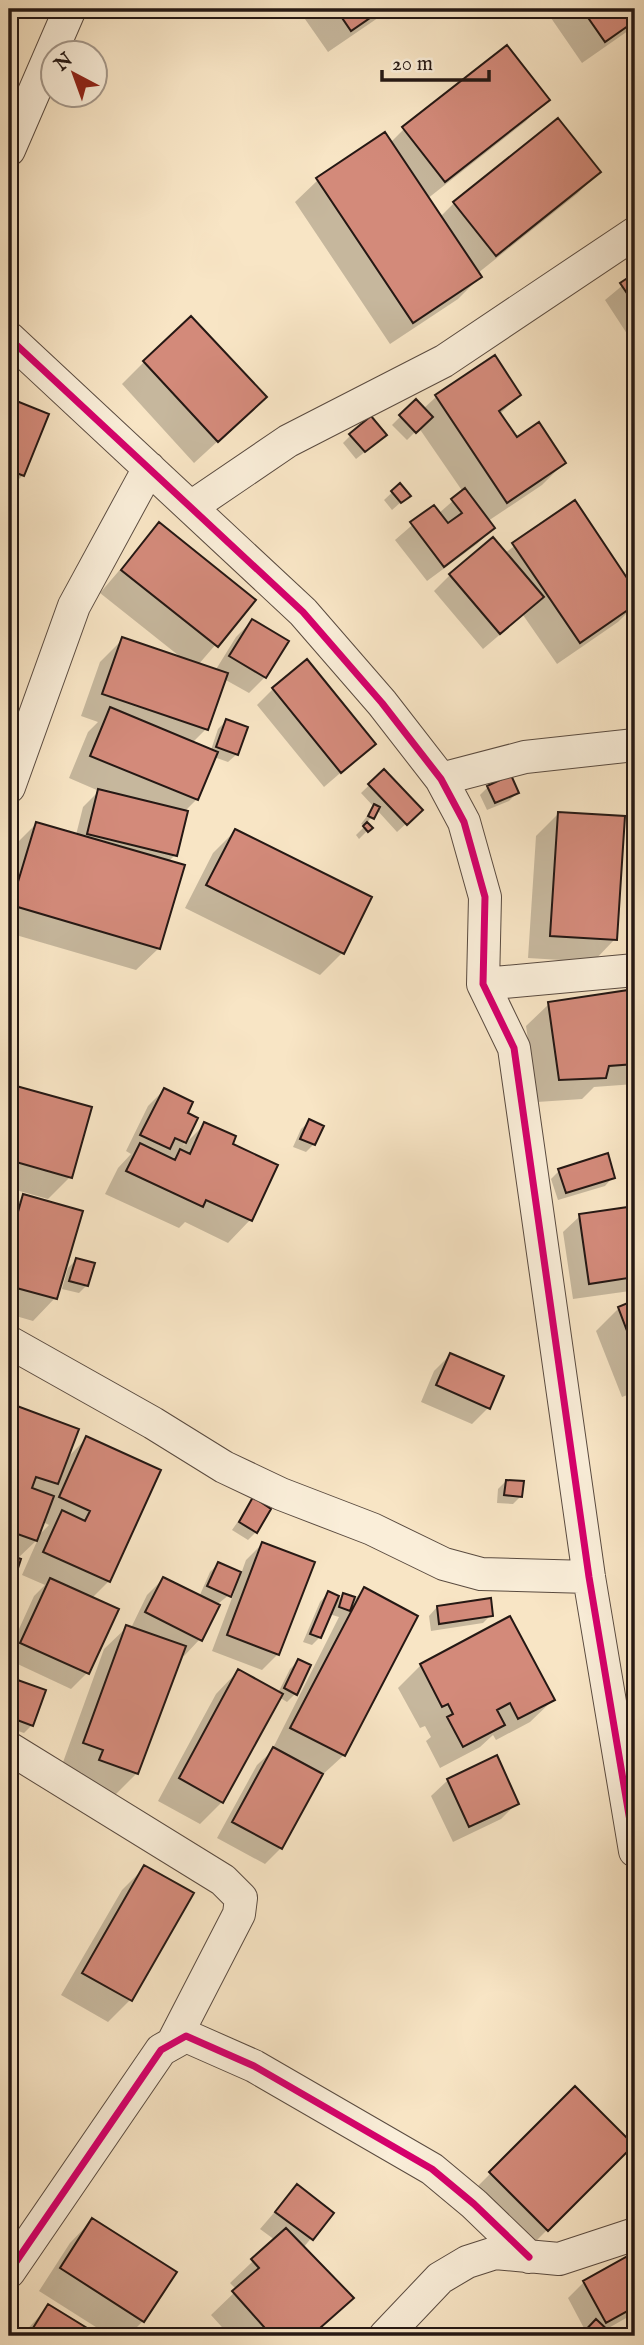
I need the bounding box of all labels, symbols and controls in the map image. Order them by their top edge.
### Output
north arrow [38,38,108,108]
scale bar [382,38,488,82]
text: N [49,48,79,78]
text: 20 m [392,51,433,78]

